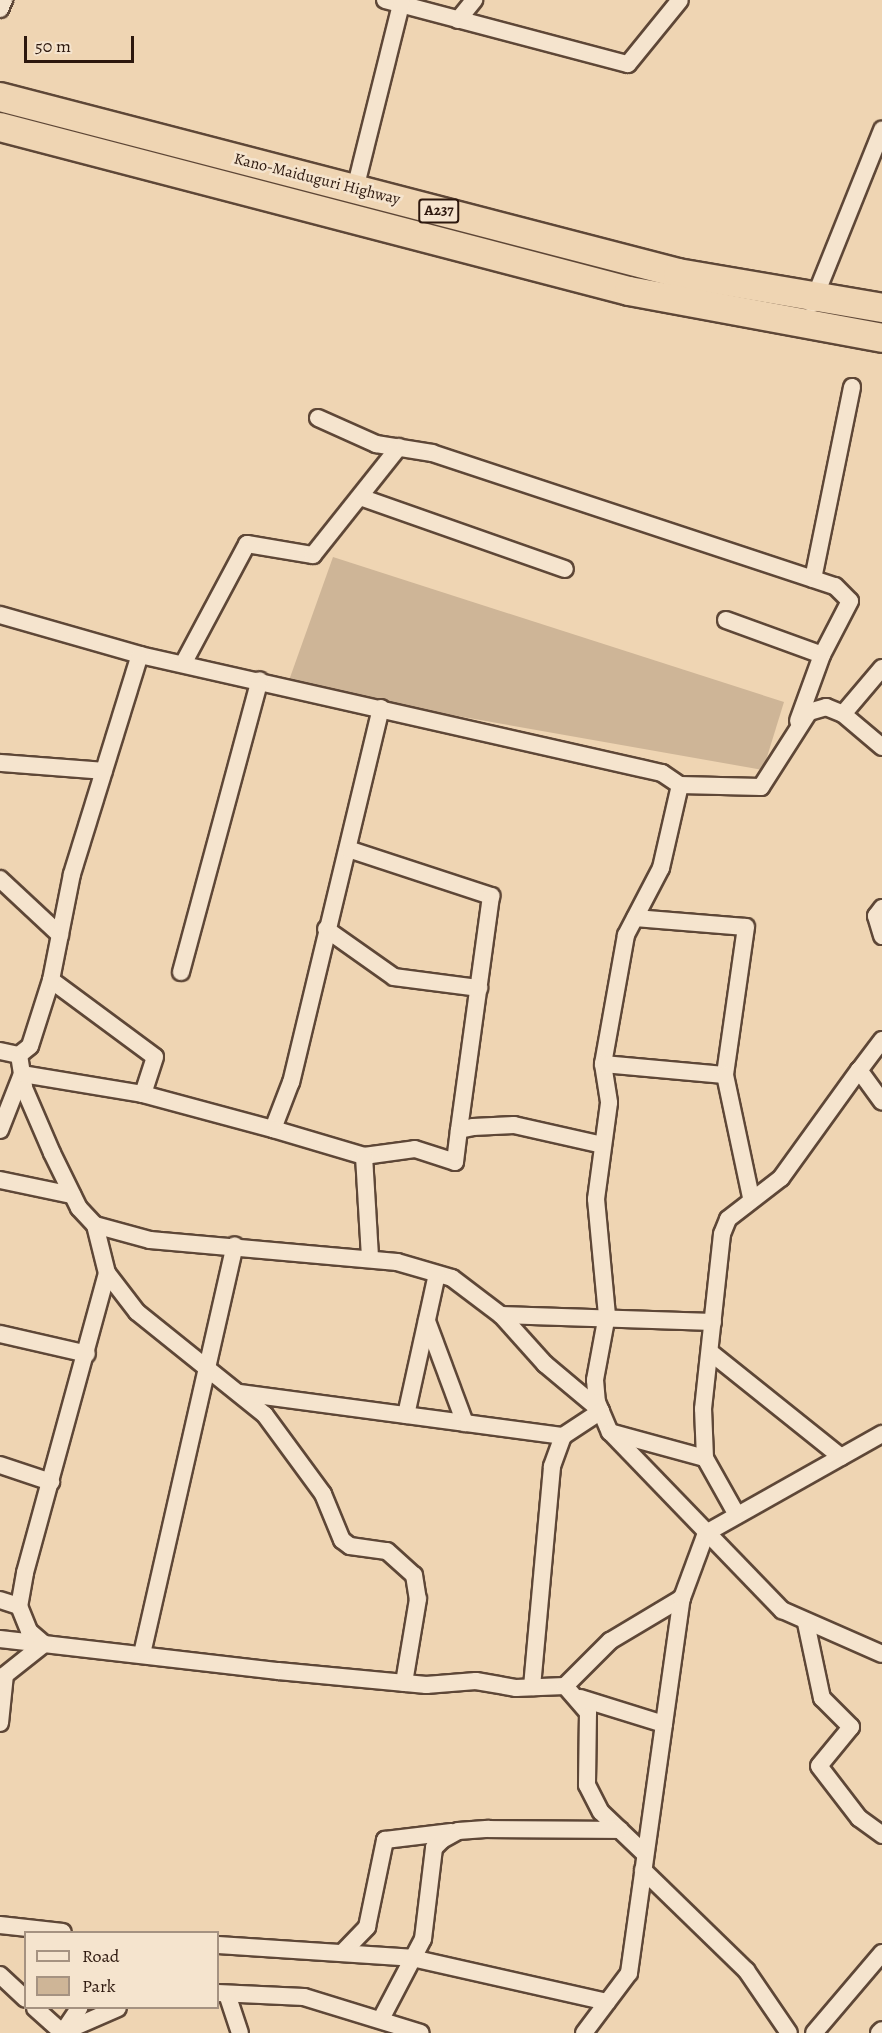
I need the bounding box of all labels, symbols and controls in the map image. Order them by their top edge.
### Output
scale bar [27,24,136,62]
text: 50 m [35,34,71,58]
street label: Kano-Maiduguri Highway [232,149,402,209]
road number: A237 [418,199,460,223]
legend [24,1931,219,2009]
text: Road [82,1944,119,1968]
text: Park [82,1974,116,1998]

